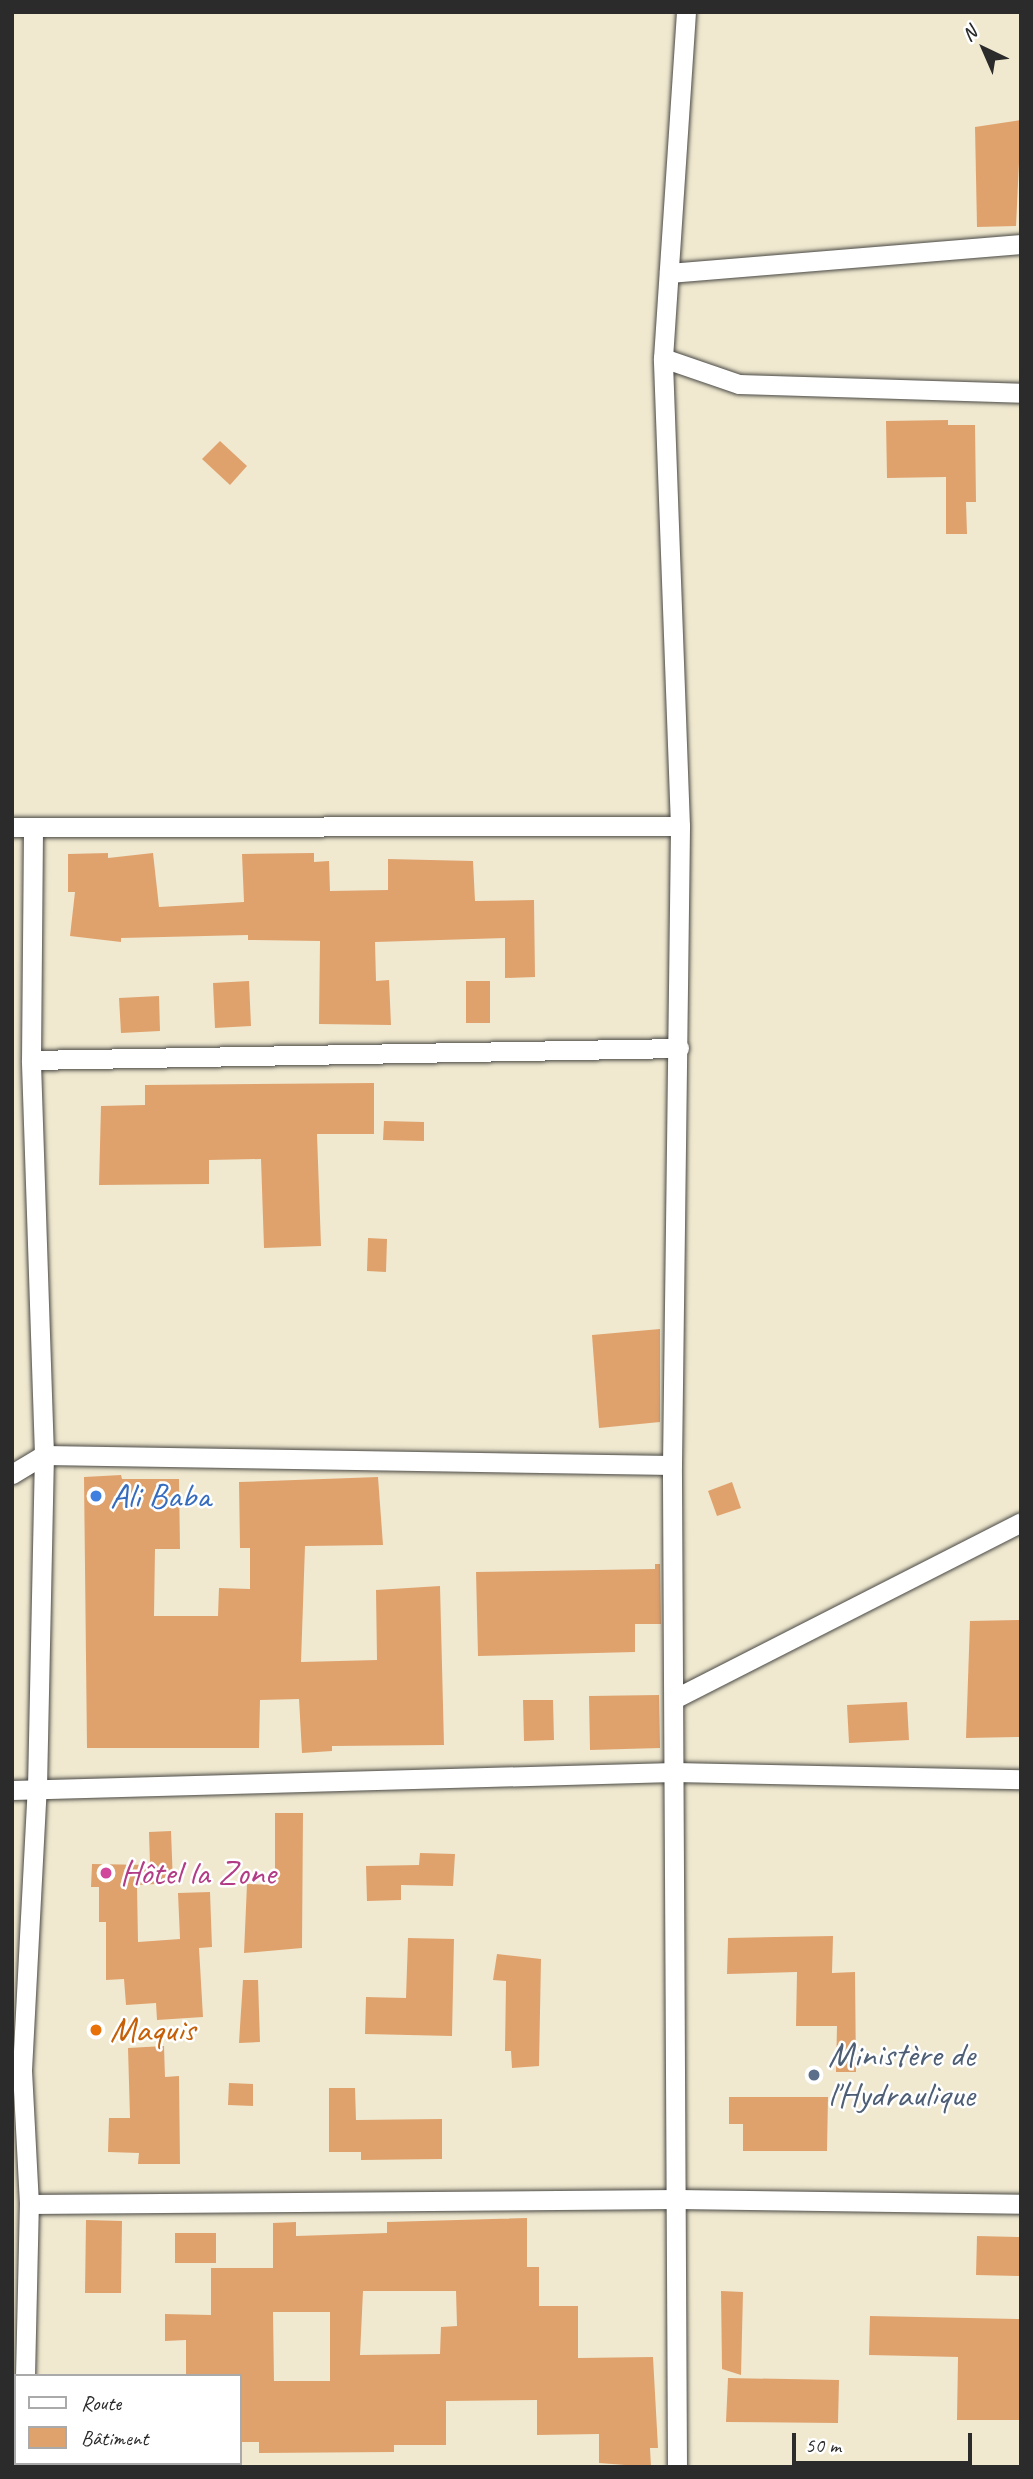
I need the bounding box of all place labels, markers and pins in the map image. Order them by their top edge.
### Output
place label: Ali Baba [110,1475,211,1517]
marker: Ali Baba [88,1488,104,1504]
place label: Hôtel la Zone [120,1852,276,1894]
marker: Hôtel la Zone [98,1865,114,1881]
place label: Maquis [110,2009,195,2051]
marker: Maquis [88,2022,104,2038]
place label: Ministère de l'Hydraulique [828,2034,975,2116]
marker: Ministère de l'Hydraulique [806,2067,822,2083]

